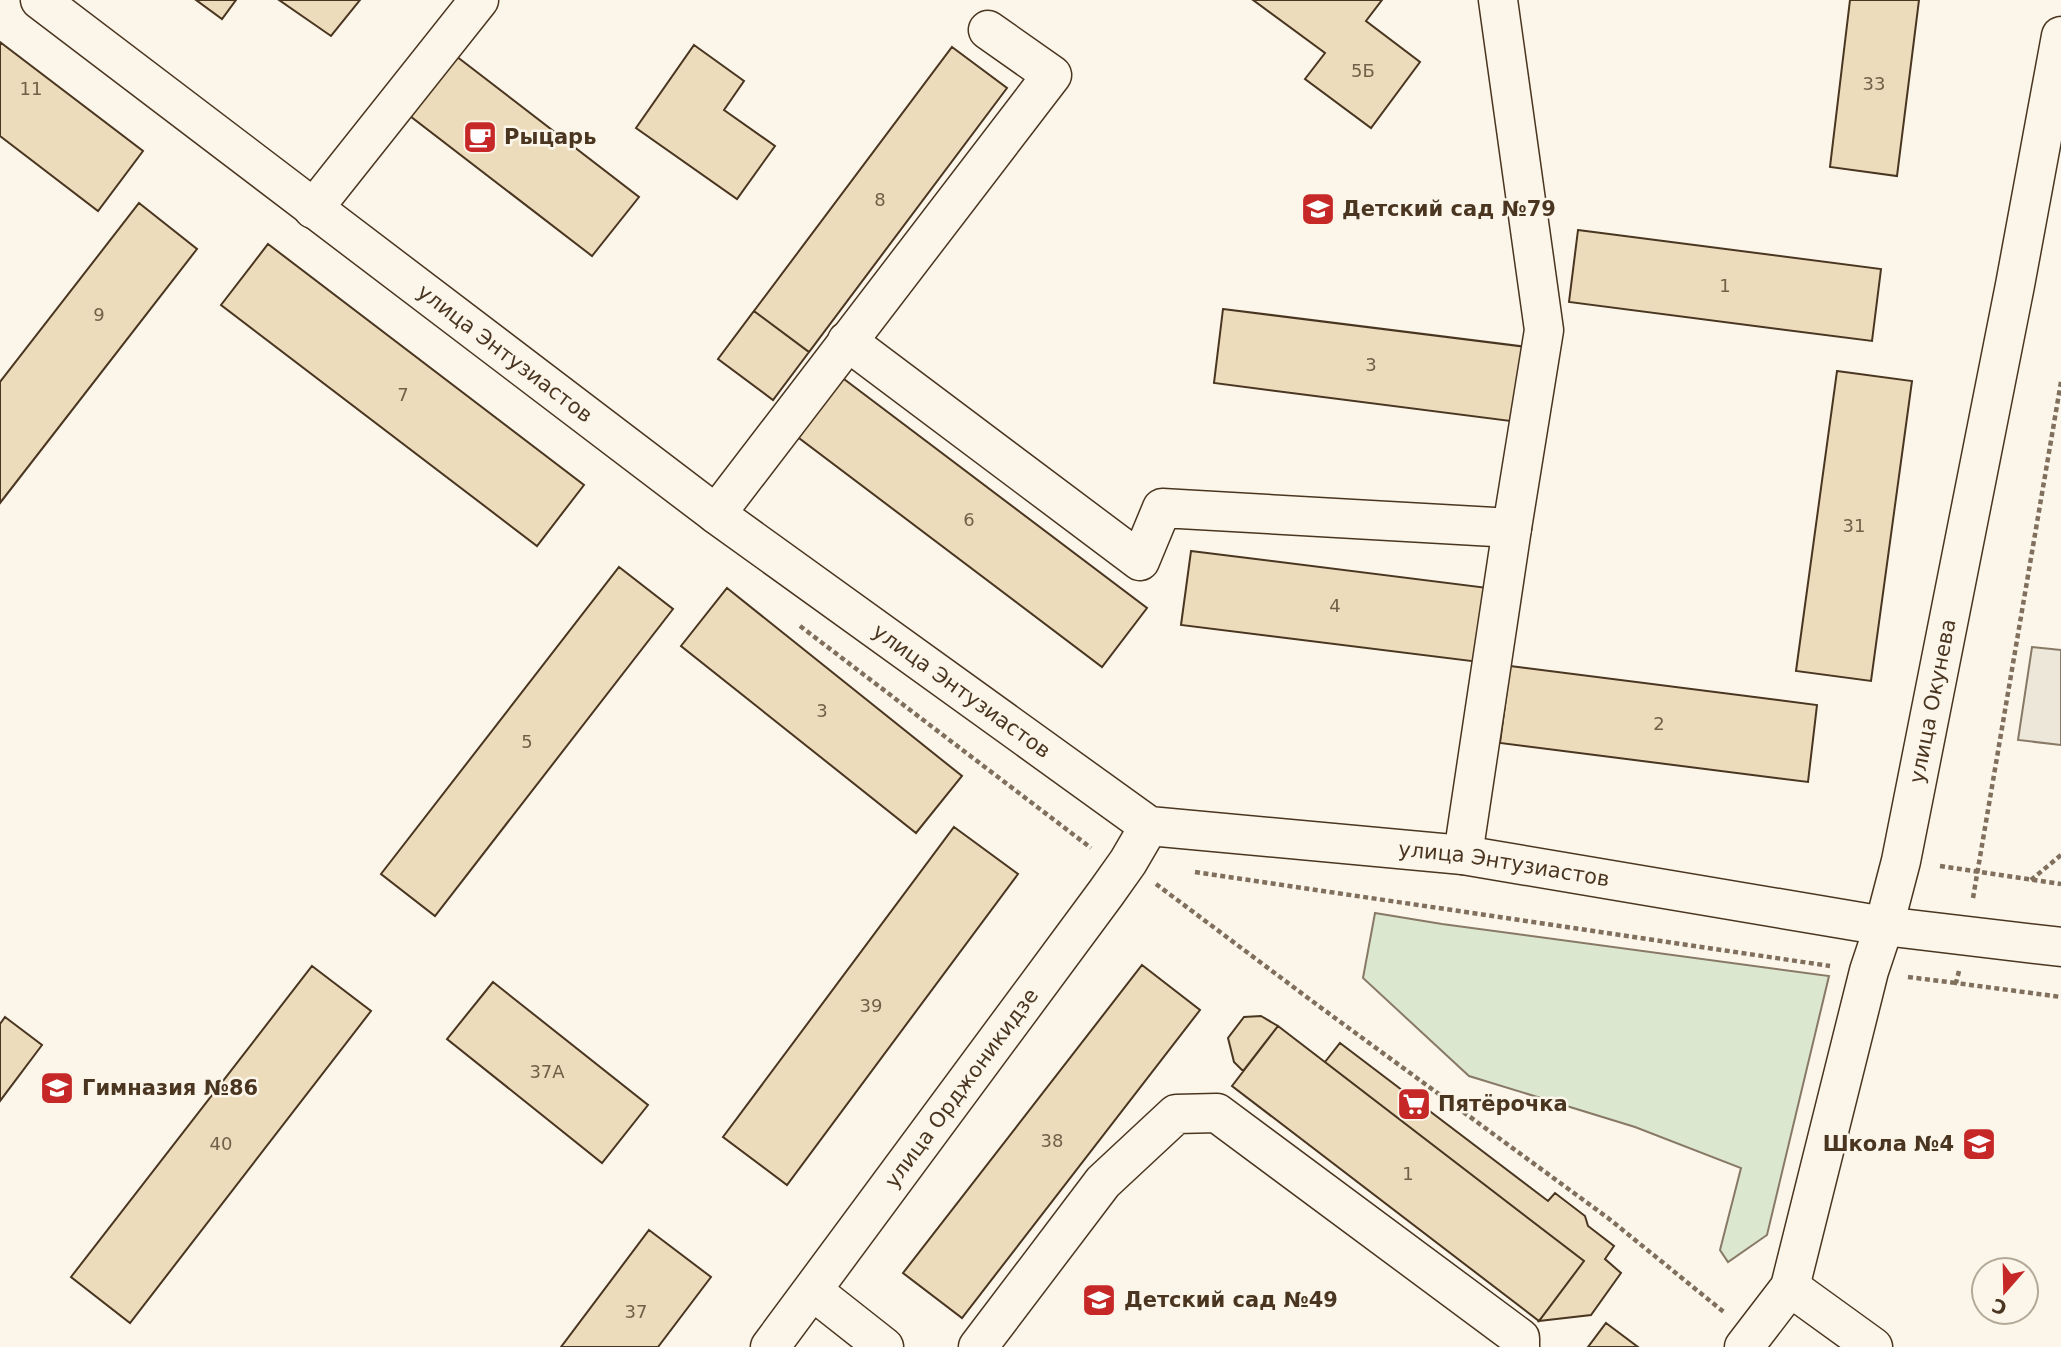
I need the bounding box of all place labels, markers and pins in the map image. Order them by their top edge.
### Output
cafe icon: Рыцарь [461,118,499,156]
place label: Рыцарь [504,125,596,149]
school or university icon: Детский сад №79 [1299,190,1337,228]
place label: Детский сад №79 [1342,197,1556,221]
school or university icon: Гимназия №86 [38,1069,76,1107]
place label: Гимназия №86 [82,1076,258,1100]
supermarket icon: Пятёрочка [1395,1085,1433,1123]
place label: Пятёрочка [1438,1092,1568,1116]
school or university icon: Школа №4 [1960,1125,1998,1163]
place label: Школа №4 [1823,1132,1954,1156]
school or university icon: Детский сад №49 [1080,1281,1118,1319]
place label: Детский сад №49 [1124,1288,1338,1312]

